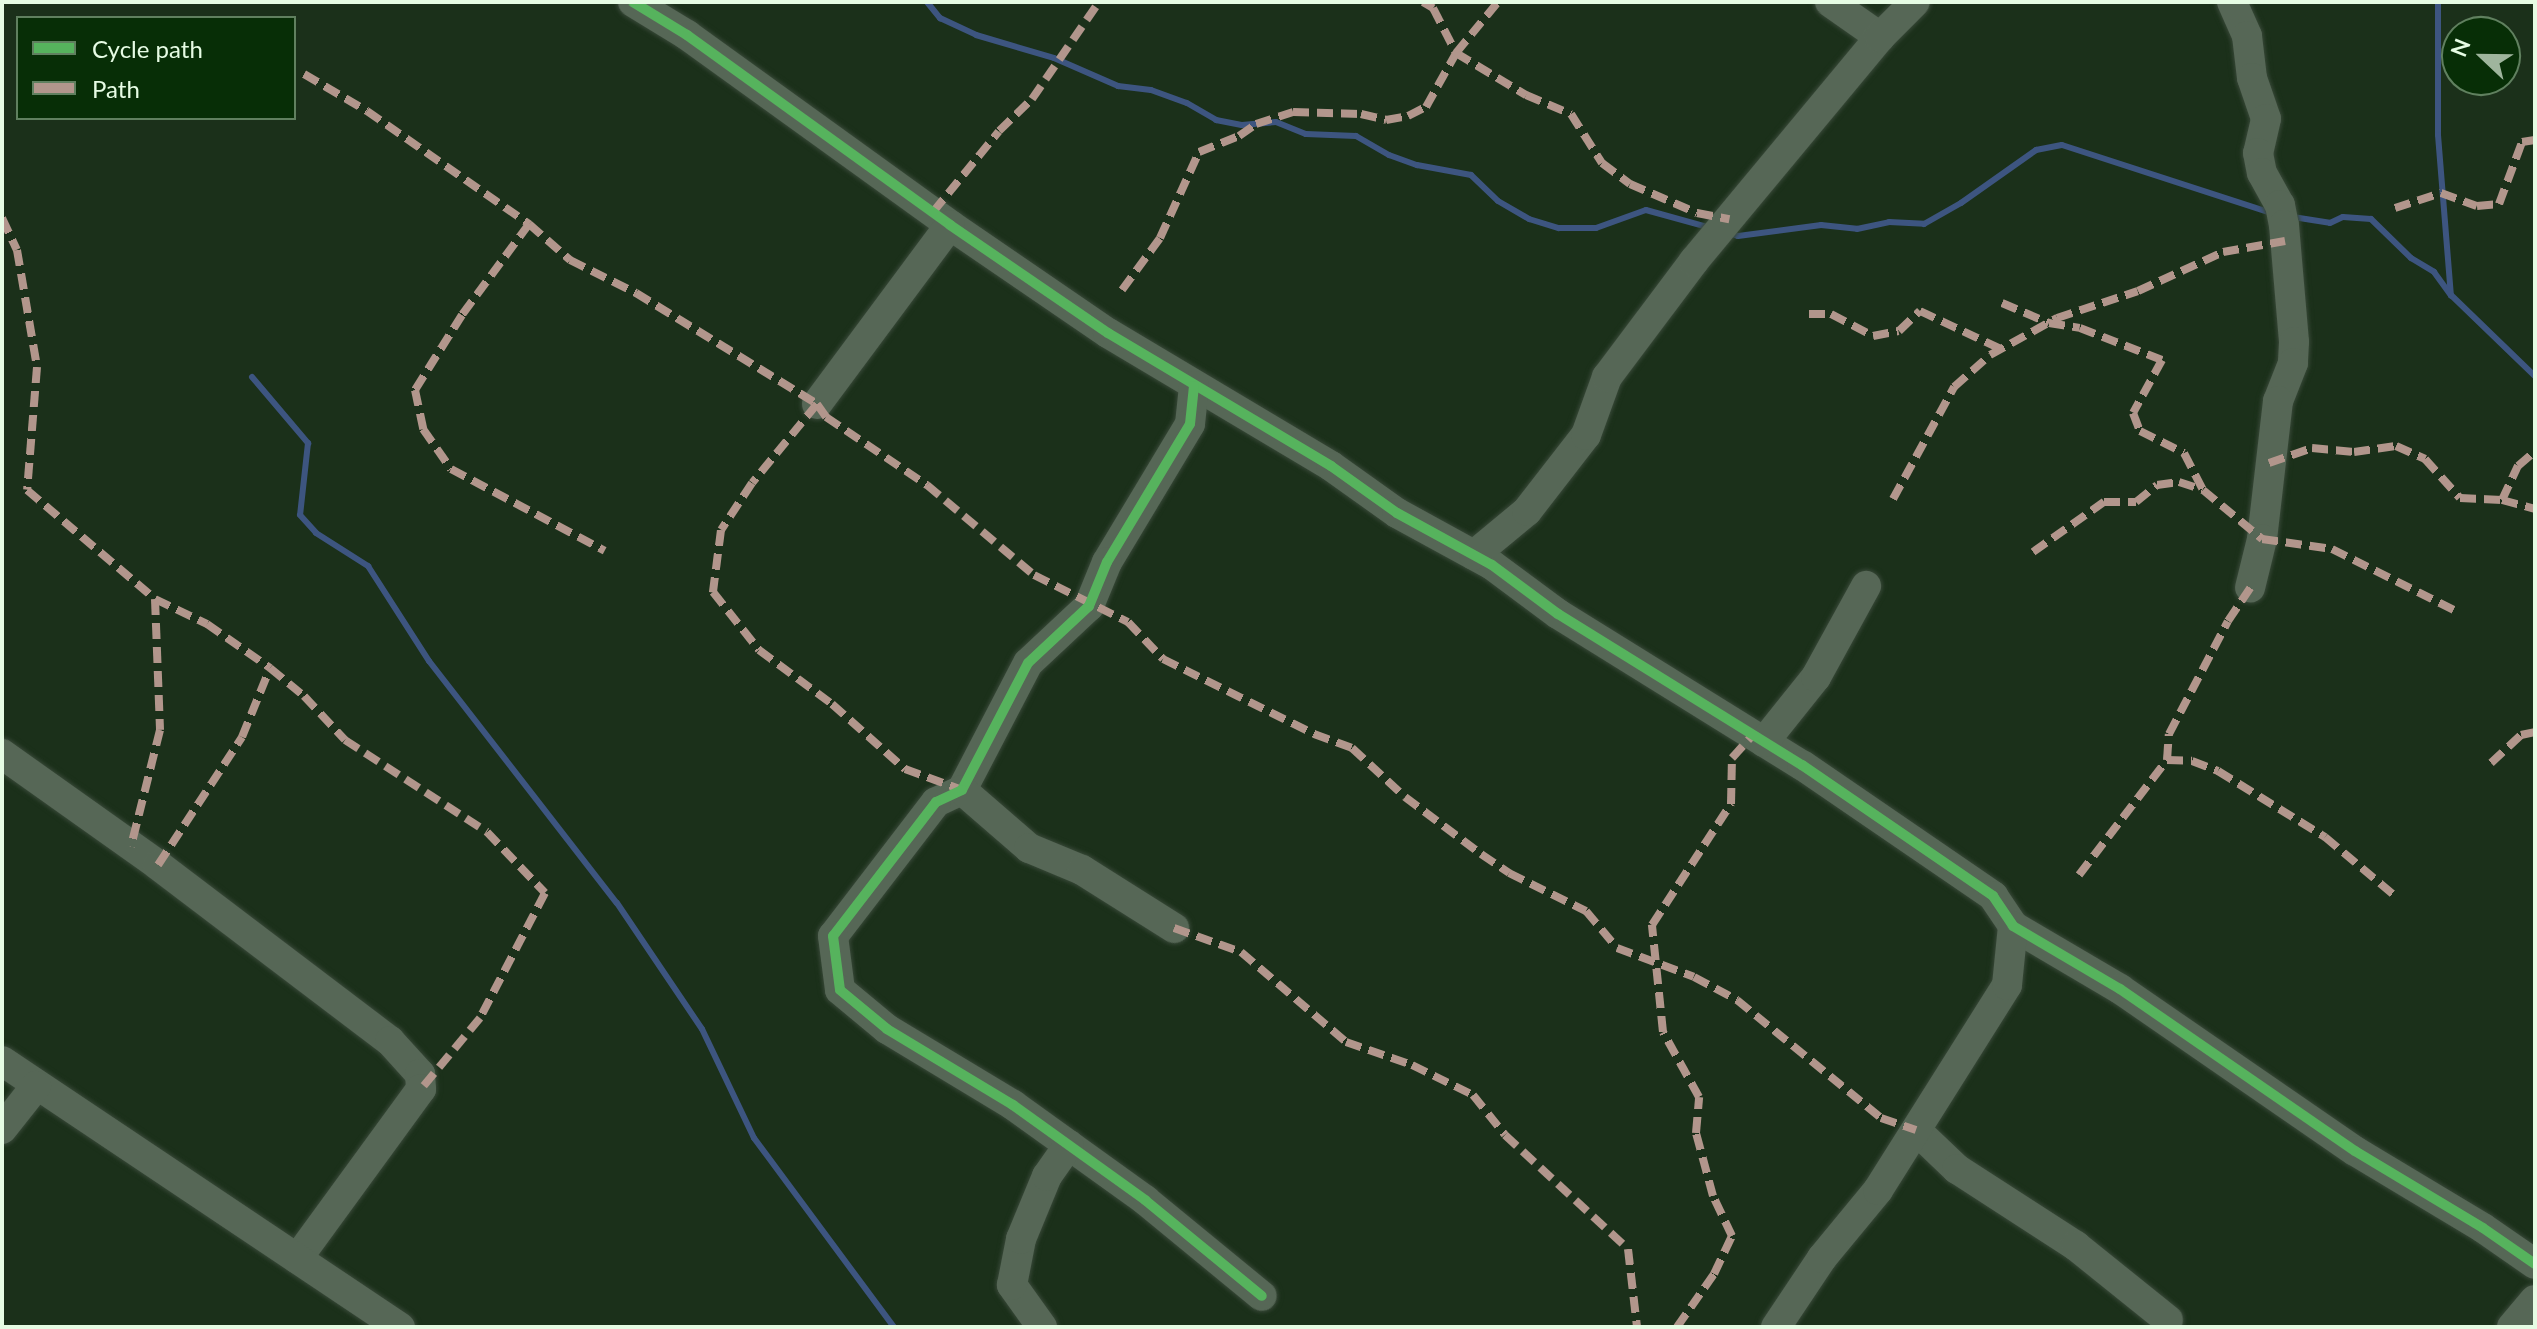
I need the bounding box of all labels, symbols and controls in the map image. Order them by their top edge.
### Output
legend [16,16,296,120]
north arrow [2441,16,2521,96]
text: Cycle path [92,34,203,63]
text: N [2444,35,2476,60]
text: Path [92,74,140,103]

